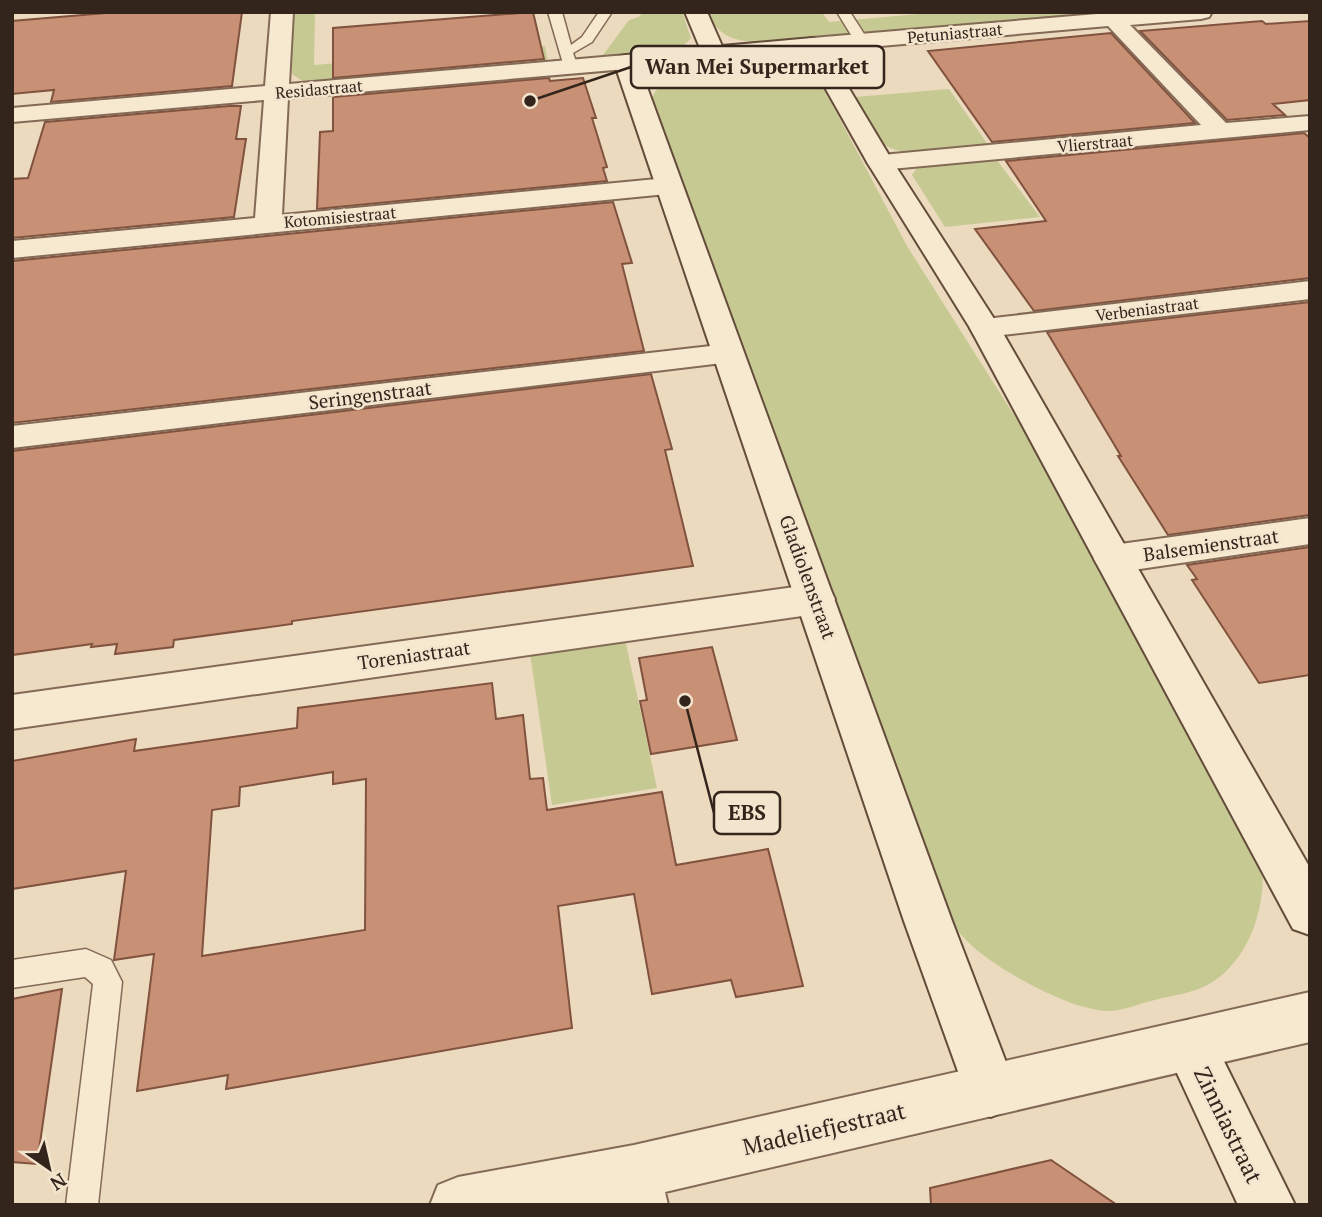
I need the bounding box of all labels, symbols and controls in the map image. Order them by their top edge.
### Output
street label: Petuniastraat [906,18,1004,48]
callout: Wan Mei Supermarket [631,46,884,88]
text: Wan Mei Supermarket [645,52,870,80]
street label: Residastraat [274,74,364,104]
street label: Vlierstraat [1056,129,1134,157]
street label: Kotomisiestraat [283,201,397,233]
street label: Verbeniastraat [1094,292,1200,326]
street label: Seringenstraat [307,375,433,414]
street label: Gladiolenstraat [774,511,843,642]
street label: Balsemienstraat [1142,523,1280,566]
street label: Toreniastraat [356,634,472,675]
callout: EBS [714,792,780,834]
text: EBS [728,798,766,826]
street label: Zinniastraat [1187,1061,1270,1189]
street label: Madeliefjestraat [739,1095,909,1162]
north arrow [14,1133,84,1203]
text: N [45,1168,72,1197]

